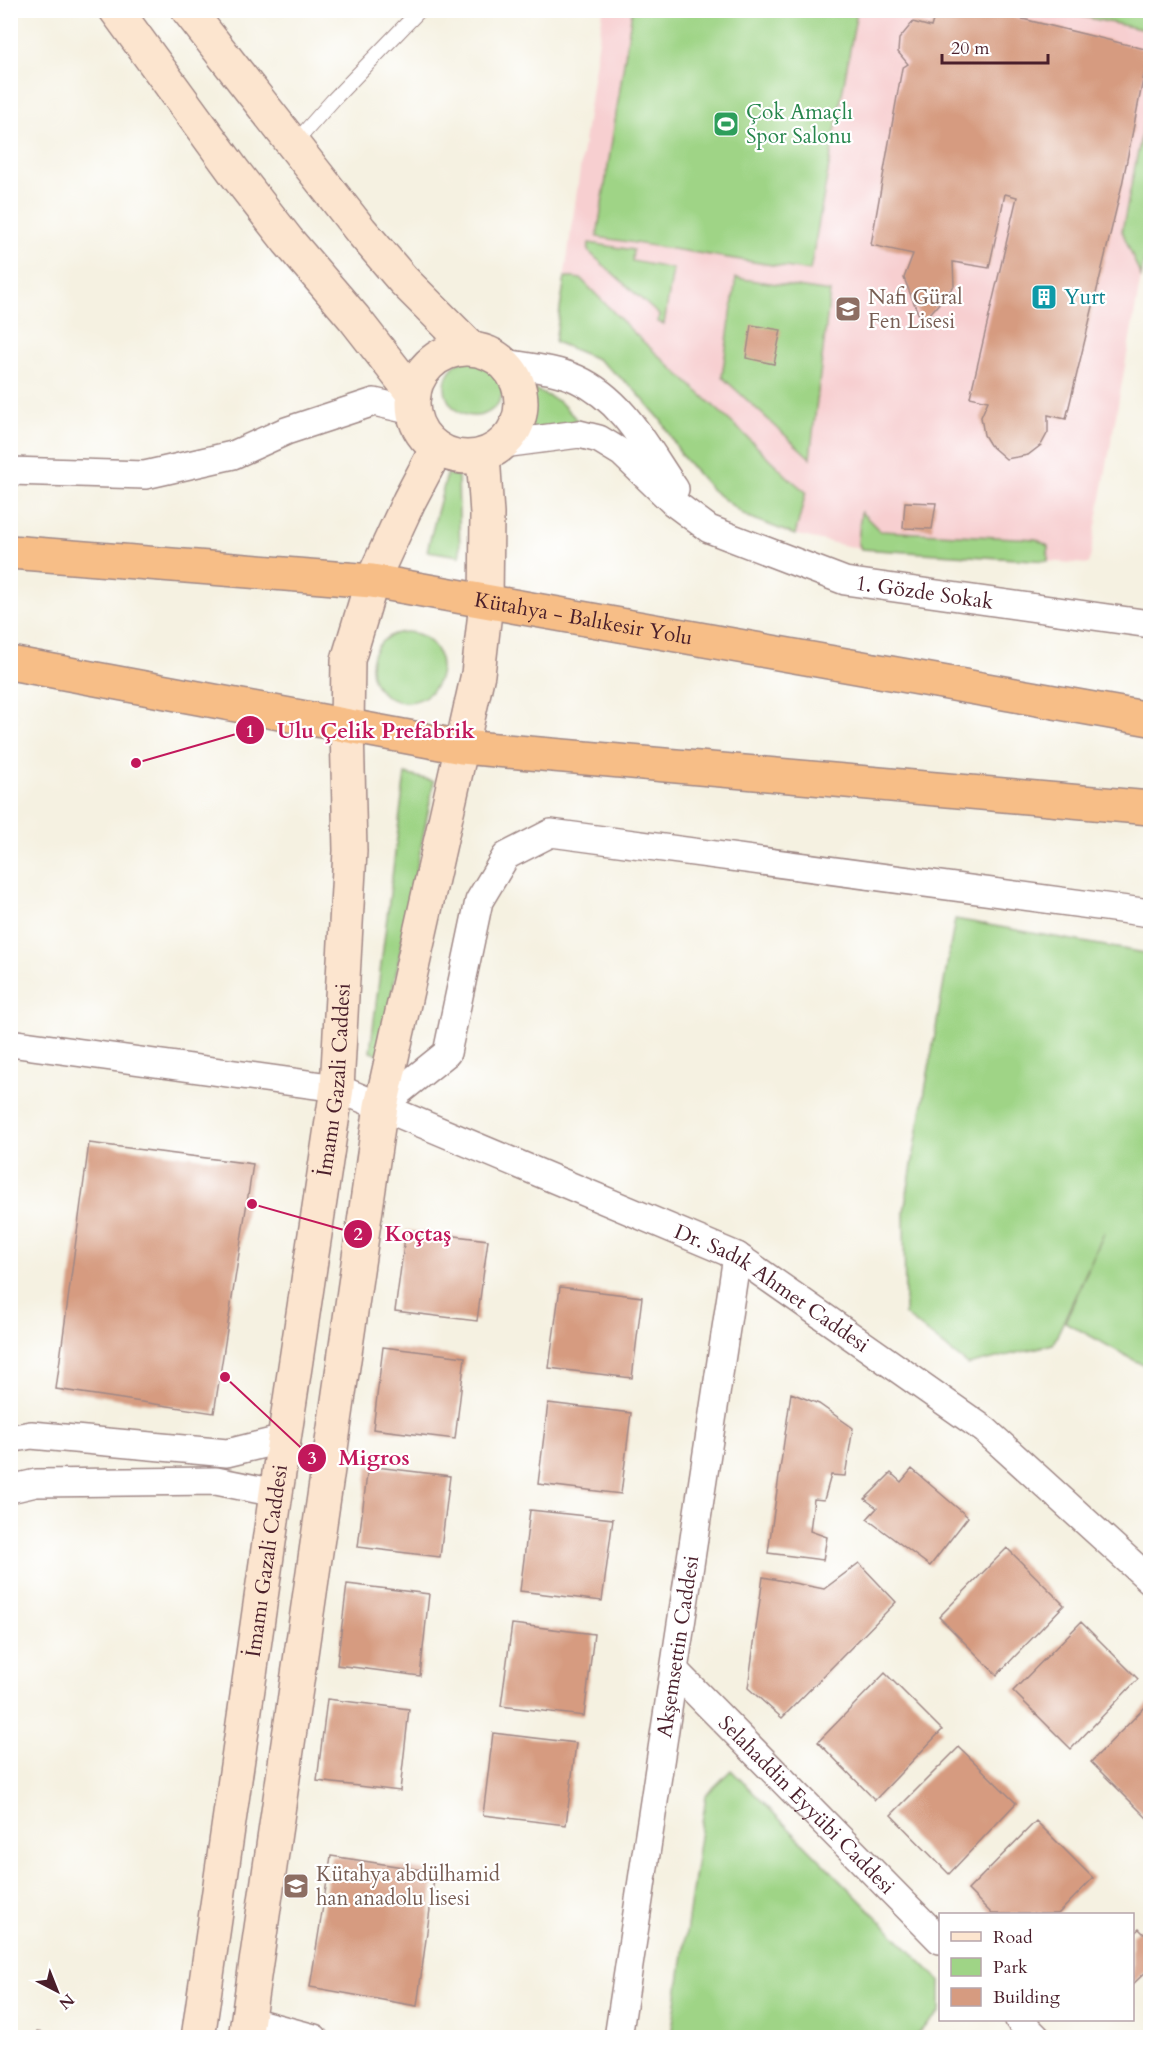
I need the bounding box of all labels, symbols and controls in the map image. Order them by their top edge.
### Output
scale bar [942,27,1048,65]
text: 20 m [951,36,990,61]
place label: Çok Amaçlı Spor Salonu [746,98,853,151]
sports icon: Çok Amaçlı Spor Salonu [711,109,741,139]
building icon: Yurt [1029,282,1059,312]
place label: Nafi Güral Fen Lisesi [868,283,963,336]
place label: Yurt [1064,283,1106,312]
school or university icon: Nafi Güral Fen Lisesi [833,294,863,324]
street label: 1. Gözde Sokak [854,569,996,617]
street label: Kütahya - Balıkesir Yolu [472,585,695,653]
callout: Ulu Çelik Prefabrik [235,710,487,750]
text: Ulu Çelik Prefabrik [277,716,475,746]
text: 1 [245,719,255,744]
street label: İmamı Gazali Caddesi [310,982,358,1179]
callout: Koçtaş [343,1214,464,1254]
street label: Dr. Sadık Ahmet Caddesi [670,1217,875,1360]
text: Koçtaş [385,1219,451,1249]
text: 2 [353,1222,363,1247]
callout: Migros [297,1438,422,1478]
text: Migros [338,1443,410,1473]
text: 3 [307,1446,317,1471]
street label: İmamı Gazali Caddesi [239,1462,295,1659]
street label: Akşemsettin Caddesi [650,1553,706,1740]
street label: Selahaddin Eyyübi Caddesi [712,1709,901,1901]
place label: Kütahya abdülhamid han anadolu lisesi [316,1860,500,1913]
school or university icon: Kütahya abdülhamid han anadolu lisesi [281,1871,311,1901]
legend [939,1913,1134,2021]
text: Road [993,1925,1033,1950]
text: Park [993,1955,1028,1980]
north arrow [27,1961,87,2021]
text: Building [993,1985,1061,2010]
text: N [54,1989,79,2014]

